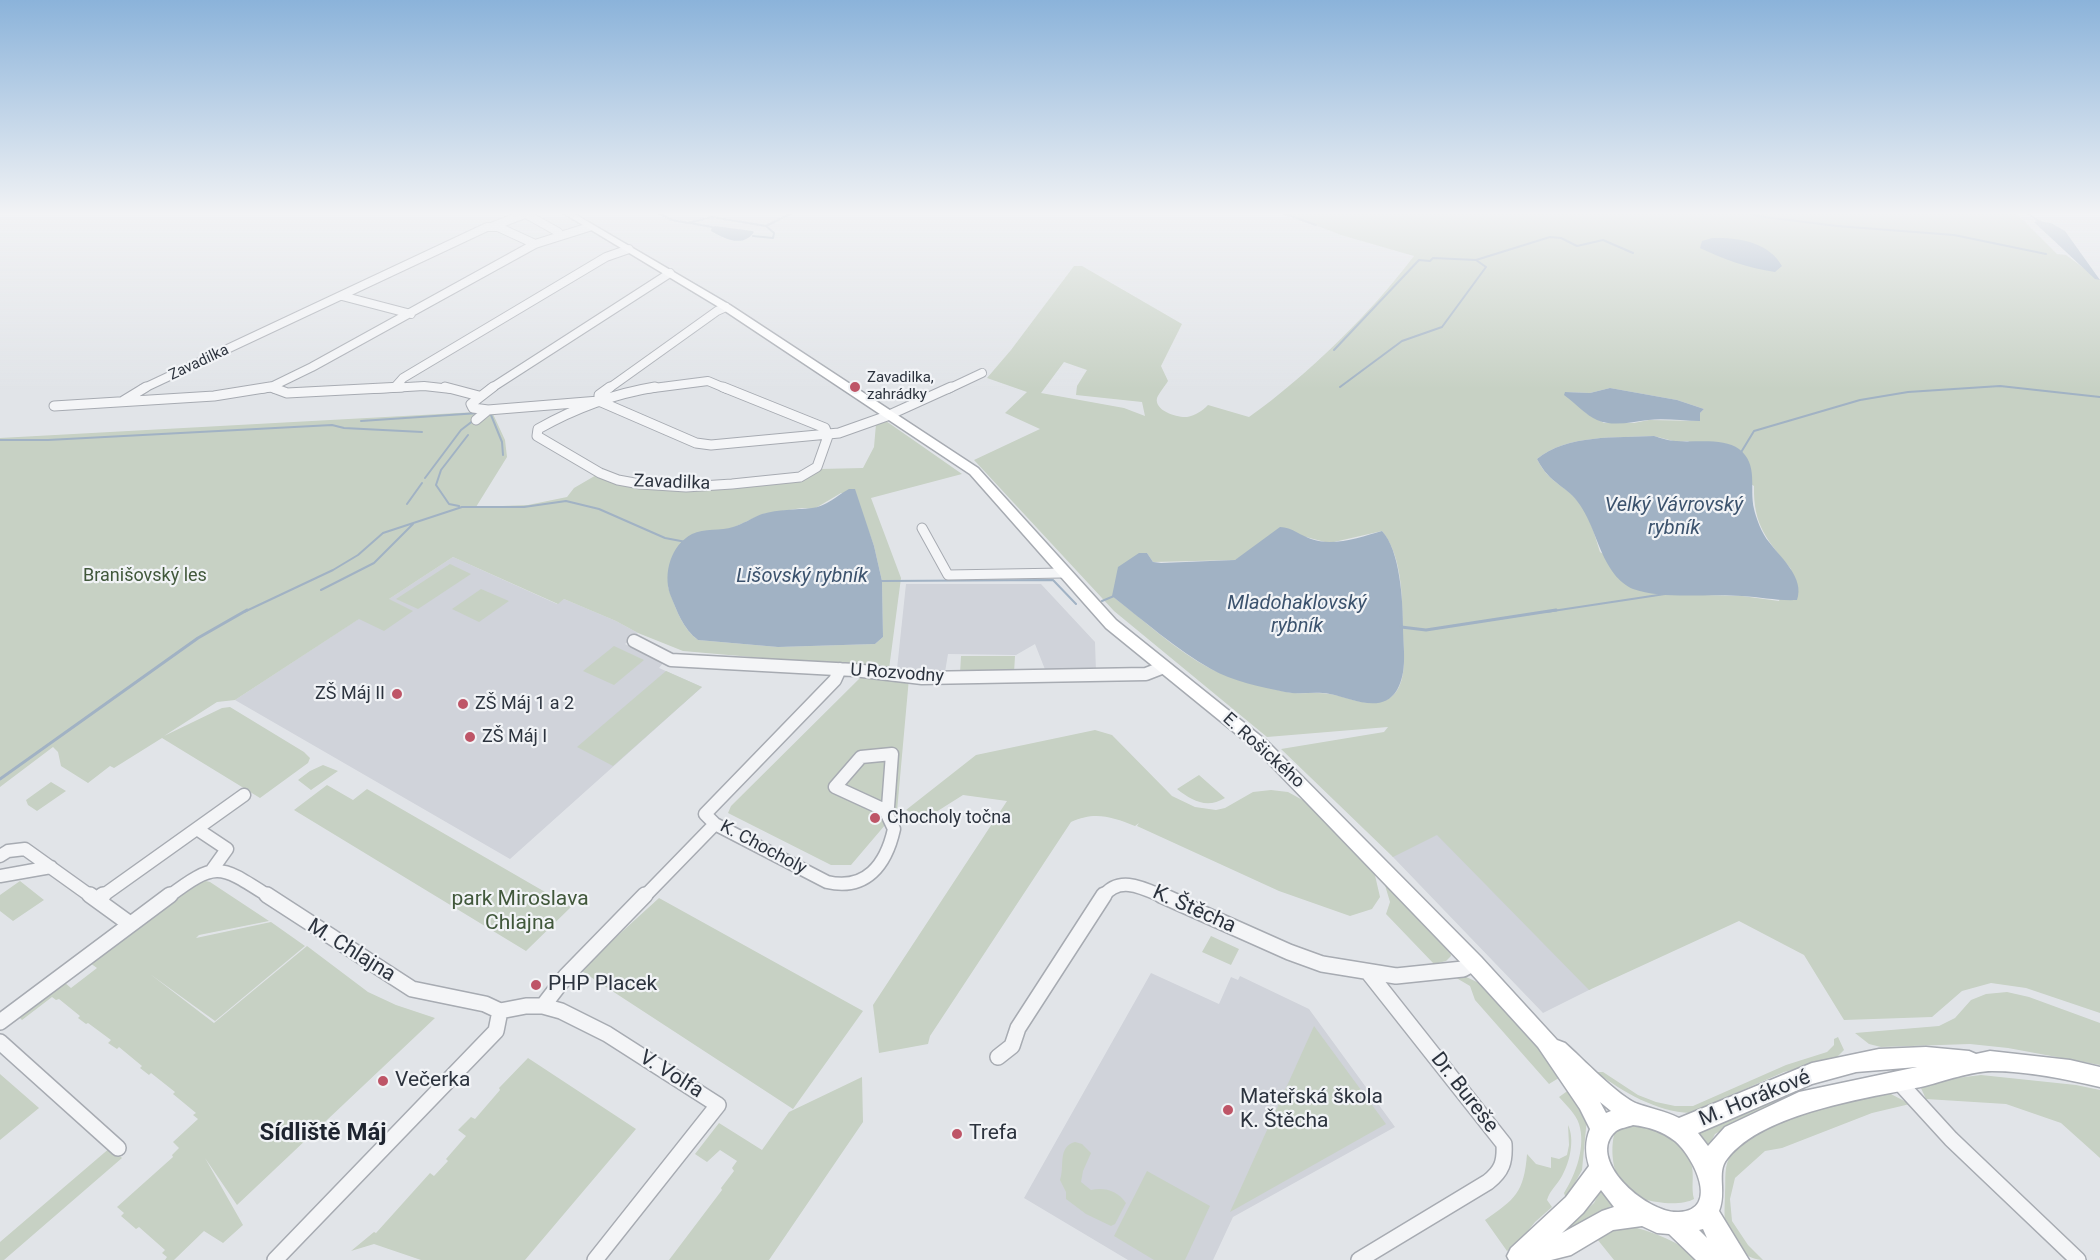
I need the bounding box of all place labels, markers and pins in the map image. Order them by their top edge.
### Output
place label: Zavadilka, zahrádky [867,369,934,404]
marker: Zavadilka, zahrádky [848,380,862,394]
place label: ZŠ Máj II [315,683,385,705]
marker: ZŠ Máj II [390,687,404,701]
place label: ZŠ Máj 1 a 2 [475,693,574,715]
marker: ZŠ Máj 1 a 2 [456,697,470,711]
place label: ZŠ Máj I [482,726,547,748]
marker: ZŠ Máj I [463,730,477,744]
place label: Chocholy točna [887,807,1011,829]
marker: Chocholy točna [868,811,882,825]
place label: PHP Placek [548,972,657,998]
marker: PHP Placek [529,978,543,992]
place label: Večerka [395,1068,470,1094]
marker: Večerka [376,1074,390,1088]
place label: Mateřská škola K. Štěcha [1240,1085,1383,1135]
marker: Mateřská škola K. Štěcha [1221,1103,1235,1117]
place label: Trefa [969,1121,1018,1147]
marker: Trefa [950,1127,964,1141]

